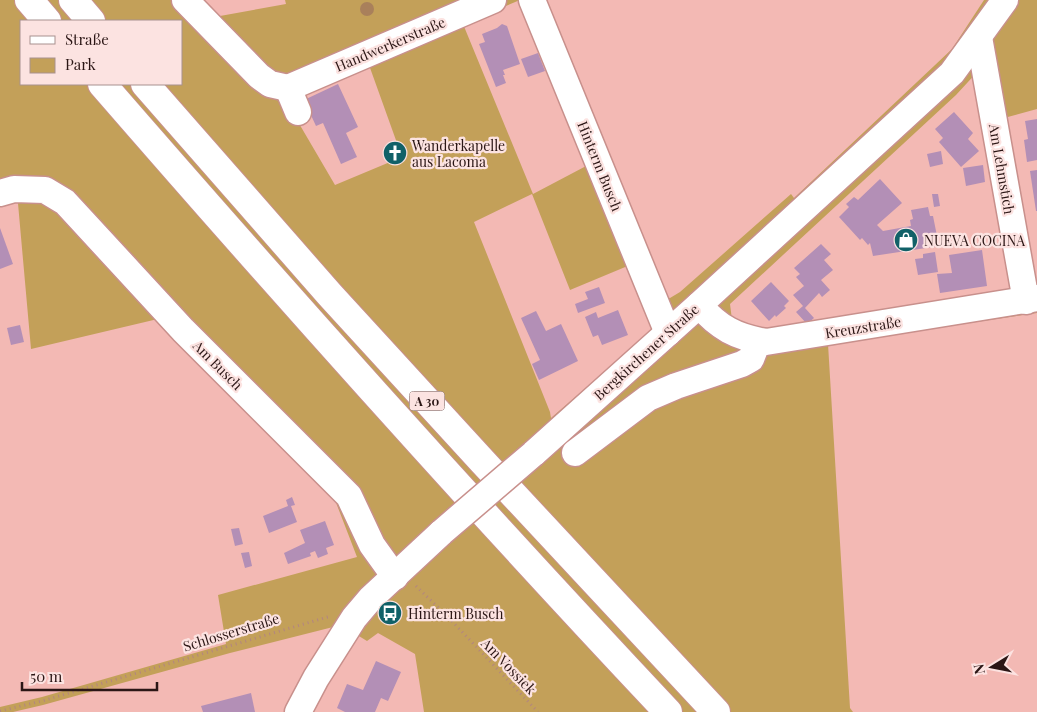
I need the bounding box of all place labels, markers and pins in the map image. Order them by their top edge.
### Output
place label: Wanderkapelle aus Lacoma [411,136,505,171]
church icon: Wanderkapelle aus Lacoma [382,140,408,166]
shop icon: NUEVA COCINA [893,227,919,253]
place label: NUEVA COCINA [924,231,1025,250]
bus stop icon: Hinterm Busch [377,600,403,626]
place label: Hinterm Busch [408,604,504,623]

